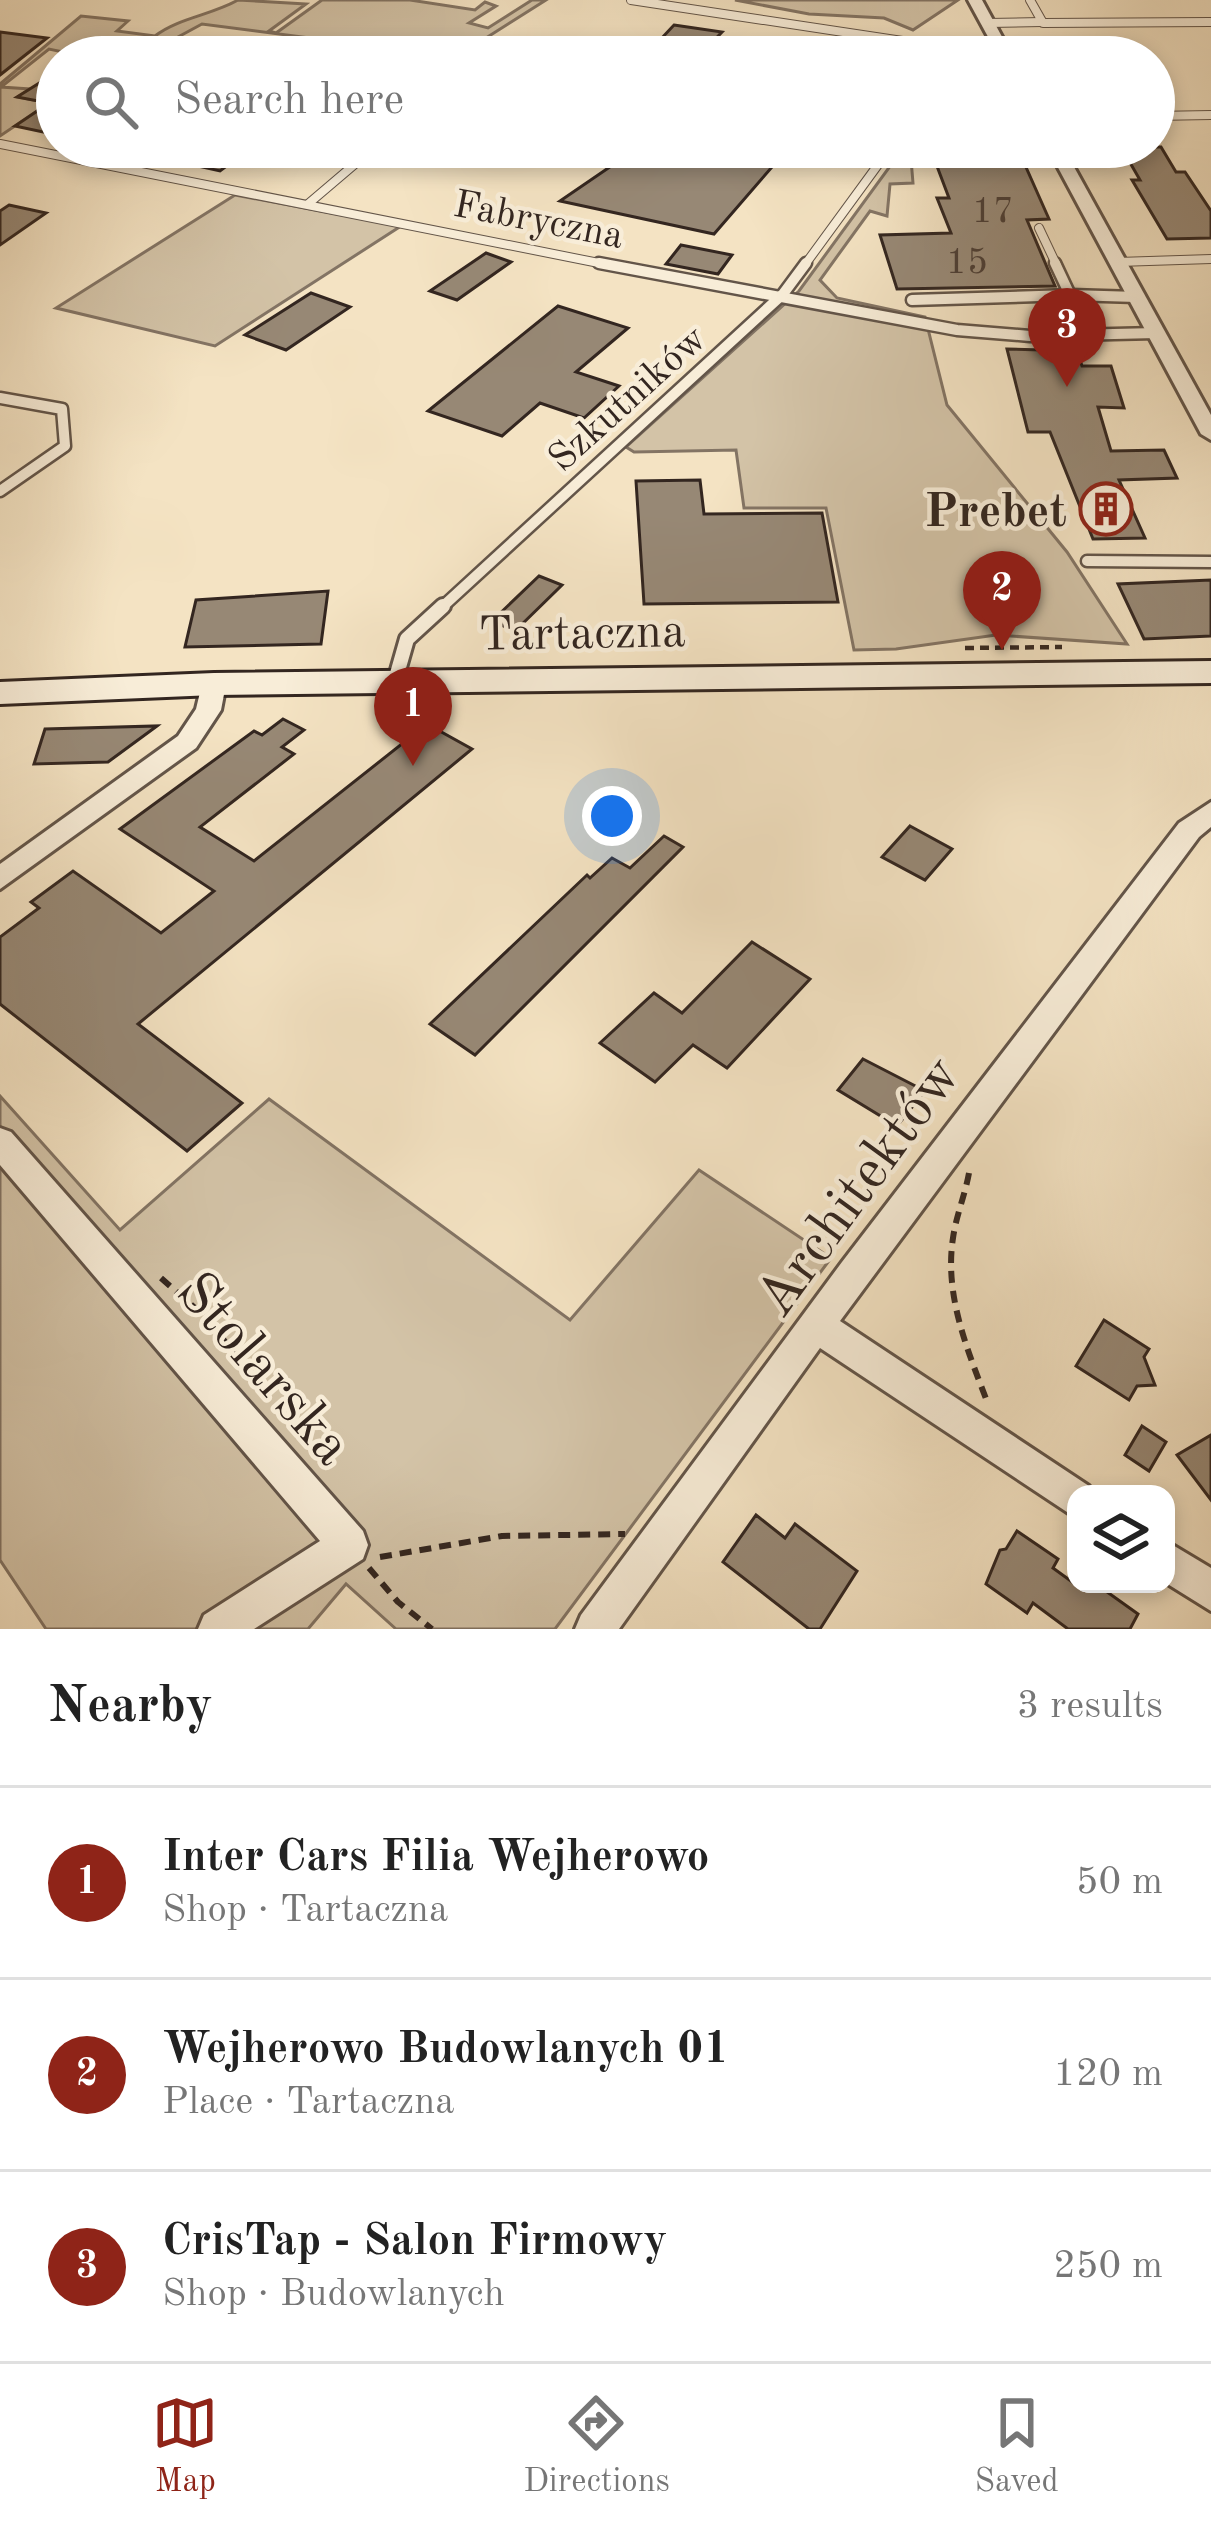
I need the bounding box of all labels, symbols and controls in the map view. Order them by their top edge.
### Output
search box [36,36,1175,168]
icon: search [78,69,144,135]
text: Search here [174,79,404,124]
street label: Fabryczna [450,186,627,257]
house number: 17 [972,195,1014,231]
house number: 15 [946,246,988,282]
pin: 3 [1028,288,1106,387]
street label: Szkutników [542,319,715,480]
building icon: Prebet [1078,481,1134,537]
place label: Prebet [924,489,1067,537]
pin: 2 [963,551,1041,650]
street label: Tartaczna [478,609,686,661]
pin: 1 [374,667,452,766]
your location [582,786,642,846]
street label: Architektów [748,1048,973,1329]
street label: Stolarska [164,1264,360,1477]
map controls [1067,1485,1175,1593]
button: layers [1067,1485,1175,1593]
text: Nearby [48,1682,213,1733]
text: 3 results [1017,1687,1163,1726]
text: Inter Cars Filia Wejherowo [162,1836,709,1881]
text: 1 [76,1863,98,1902]
text: 50 m [1076,1863,1163,1902]
text: Shop · Tartaczna [162,1891,448,1930]
text: Wejherowo Budowlanych 01 [162,2028,729,2073]
text: 2 [76,2055,98,2094]
text: 120 m [1053,2055,1163,2094]
text: Place · Tartaczna [162,2083,455,2122]
text: CrisTap - Salon Firmowy [162,2220,667,2265]
text: 3 [76,2247,98,2286]
text: 250 m [1053,2247,1163,2286]
text: Shop · Budowlanych [162,2275,505,2314]
tab: Map [152,2390,218,2503]
tab: Directions [523,2390,670,2503]
tab: Saved [975,2390,1059,2503]

